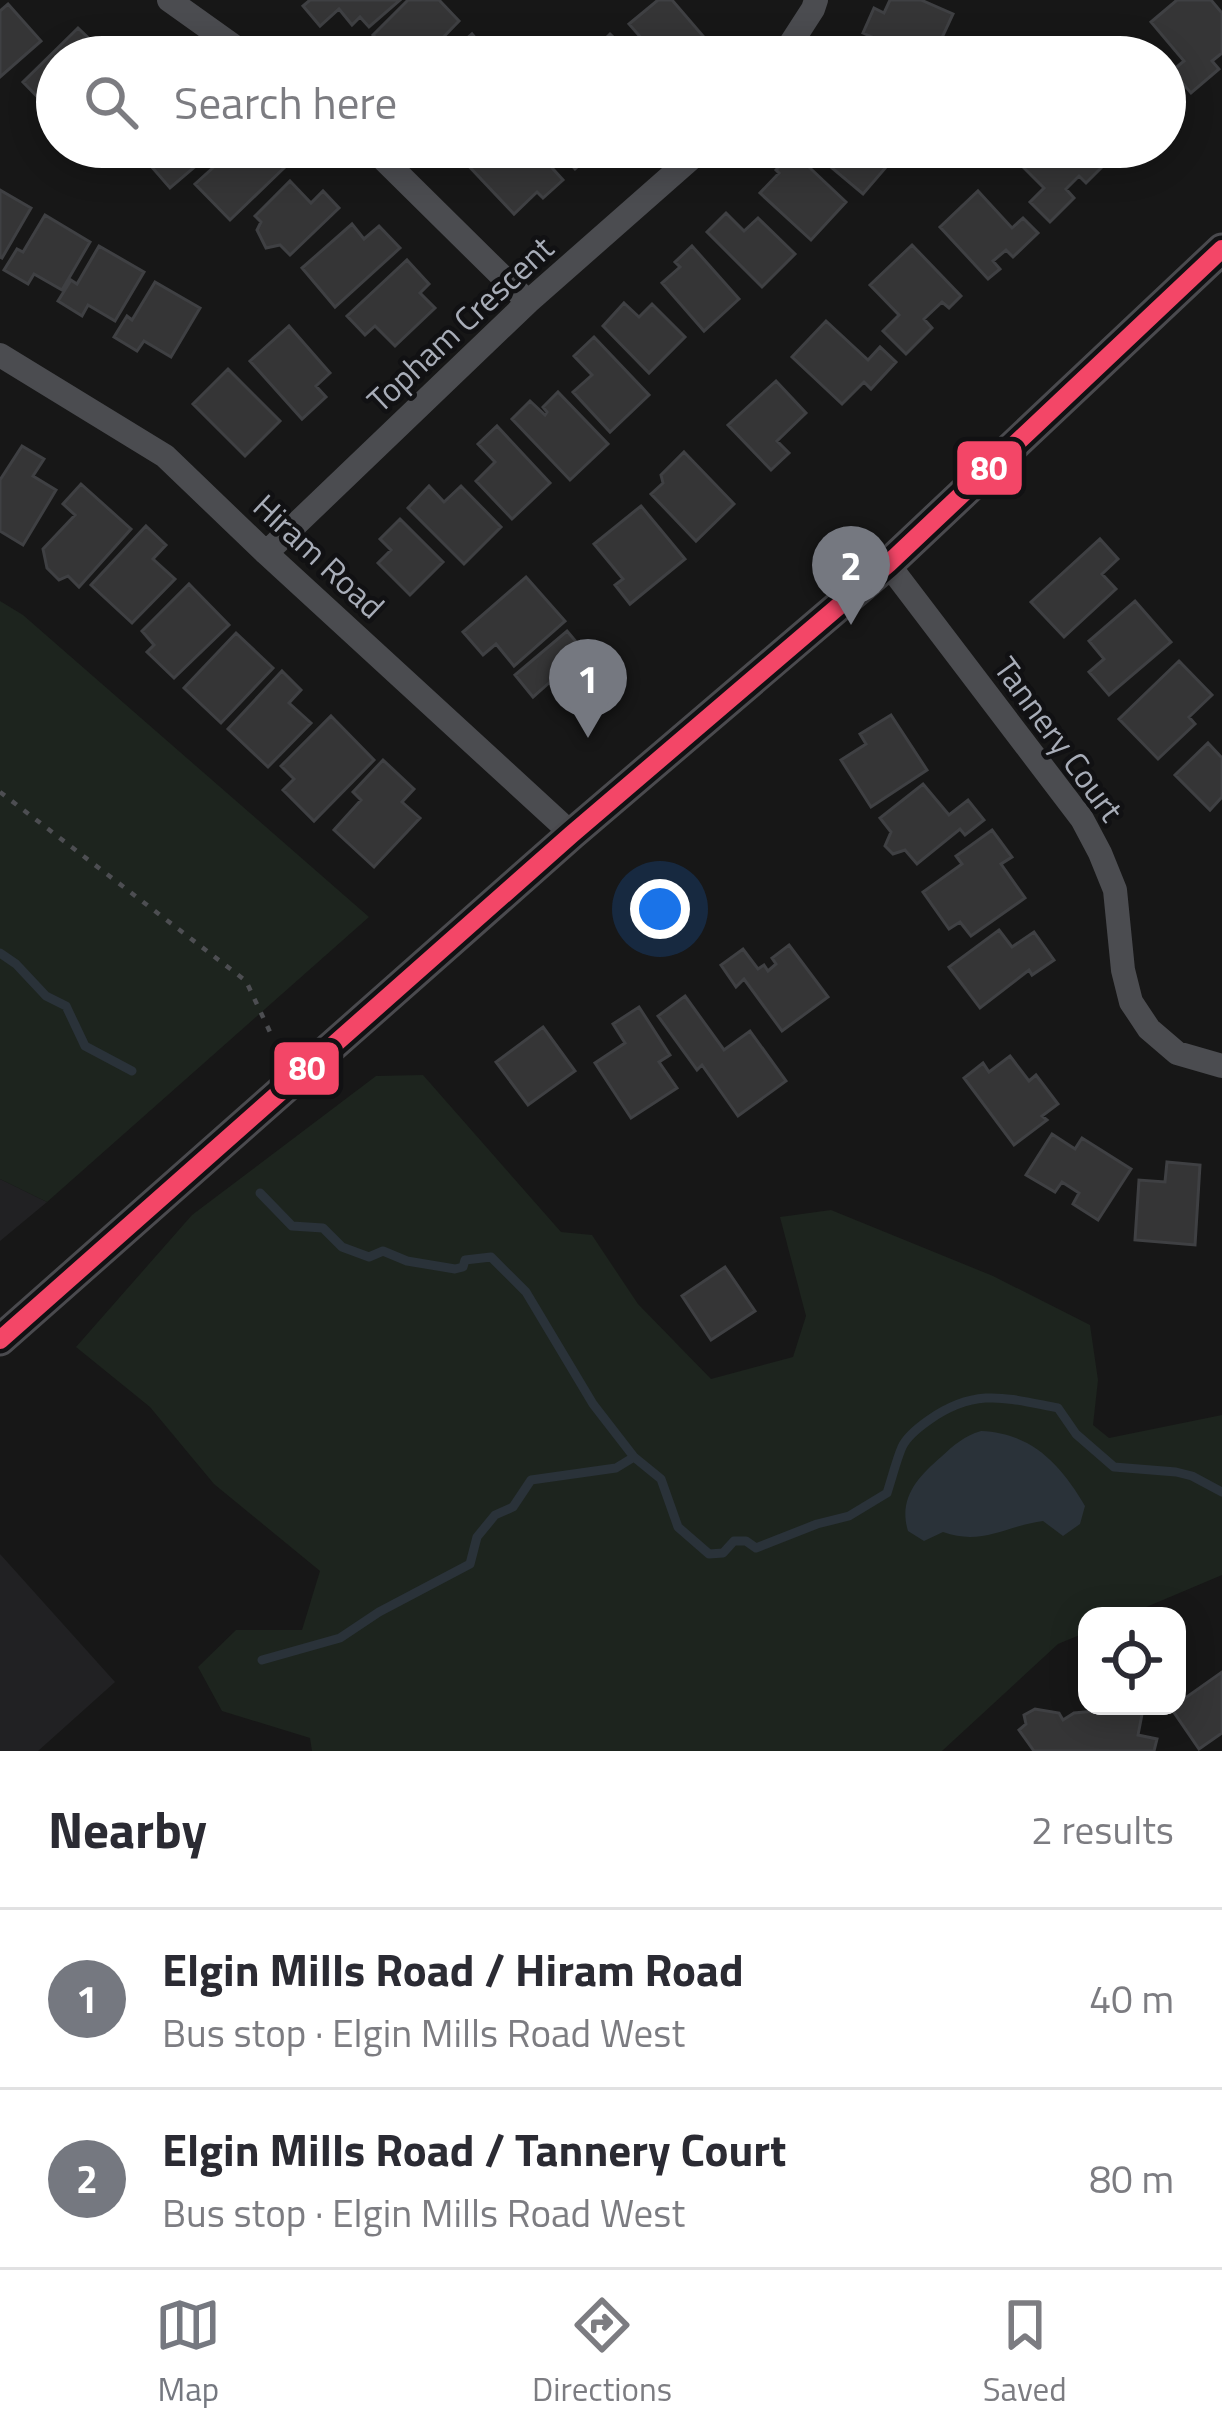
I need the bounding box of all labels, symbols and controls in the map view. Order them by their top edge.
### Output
search box [36,36,1186,168]
text: Search here [174,68,397,136]
icon: search [78,69,144,135]
street label: Topham Crescent [355,224,565,424]
line badge: 80 [955,439,1024,497]
text: 80 [971,443,1007,493]
street label: Hiram Road [242,482,396,630]
pin: 2 [812,526,890,625]
pin: 1 [549,639,627,738]
street label: Tannery Court [982,646,1136,832]
your location [630,879,690,939]
line badge: 80 [272,1040,341,1097]
text: 80 [289,1043,325,1093]
map controls [1078,1607,1186,1715]
button: locate [1078,1607,1186,1715]
text: Nearby [48,1790,207,1868]
text: 2 results [1031,1800,1174,1859]
text: Elgin Mills Road / Hiram Road [162,1935,744,2003]
text: 1 [76,1969,98,2028]
text: 40 m [1089,1969,1174,2028]
text: Bus stop · Elgin Mills Road West [162,2003,685,2062]
text: Elgin Mills Road / Tannery Court [162,2115,786,2183]
text: 2 [76,2149,98,2208]
text: 80 m [1089,2149,1174,2208]
text: Bus stop · Elgin Mills Road West [162,2183,685,2242]
tab: Map [155,2292,221,2414]
tab: Directions [532,2292,672,2414]
tab: Saved [983,2292,1067,2414]

